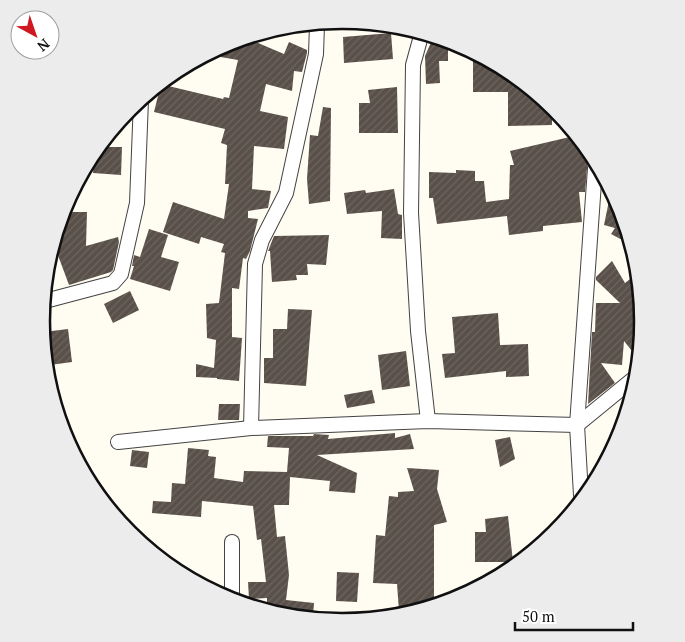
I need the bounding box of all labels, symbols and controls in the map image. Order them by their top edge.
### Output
north arrow [10,10,60,60]
text: N [33,35,54,56]
scale bar [515,600,632,632]
text: 50 m [522,606,555,626]

